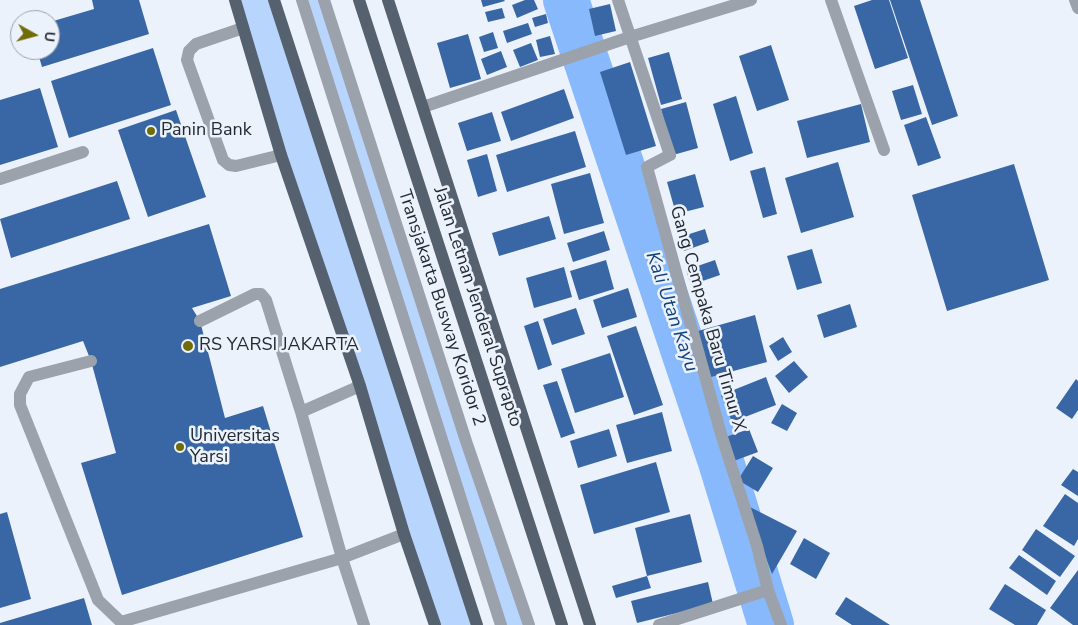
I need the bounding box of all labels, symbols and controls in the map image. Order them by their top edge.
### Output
north arrow [10,10,60,60]
text: U [39,30,59,43]
place label: Panin Bank [161,120,252,142]
marker: Panin Bank [145,125,157,137]
street label: Jalan Letnan Jenderal Suprapto [428,184,526,430]
street label: Transjakarta Busway Koridor 2 [393,187,489,429]
street label: Gang Cempaka Baru Timur X [664,204,750,434]
water label: Kali Utan Kayu [640,249,702,375]
place label: RS YARSI JAKARTA [199,335,359,357]
marker: RS YARSI JAKARTA [181,339,195,353]
place label: Universitas Yarsi [190,426,280,468]
marker: Universitas Yarsi [174,441,186,453]

